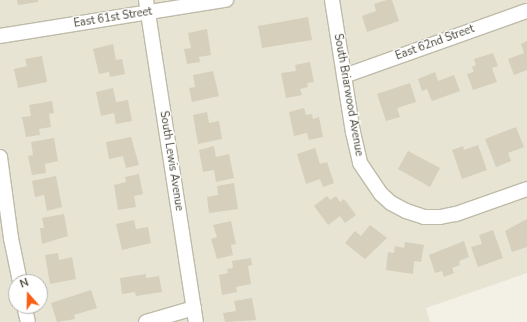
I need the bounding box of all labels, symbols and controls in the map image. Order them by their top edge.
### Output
street label: East 61st Street [73,5,153,31]
street label: East 62nd Street [394,23,476,63]
street label: South Briarwood Avenue [331,33,365,157]
street label: South Lewis Avenue [157,110,185,212]
north arrow [8,274,48,314]
text: N [18,275,30,292]

